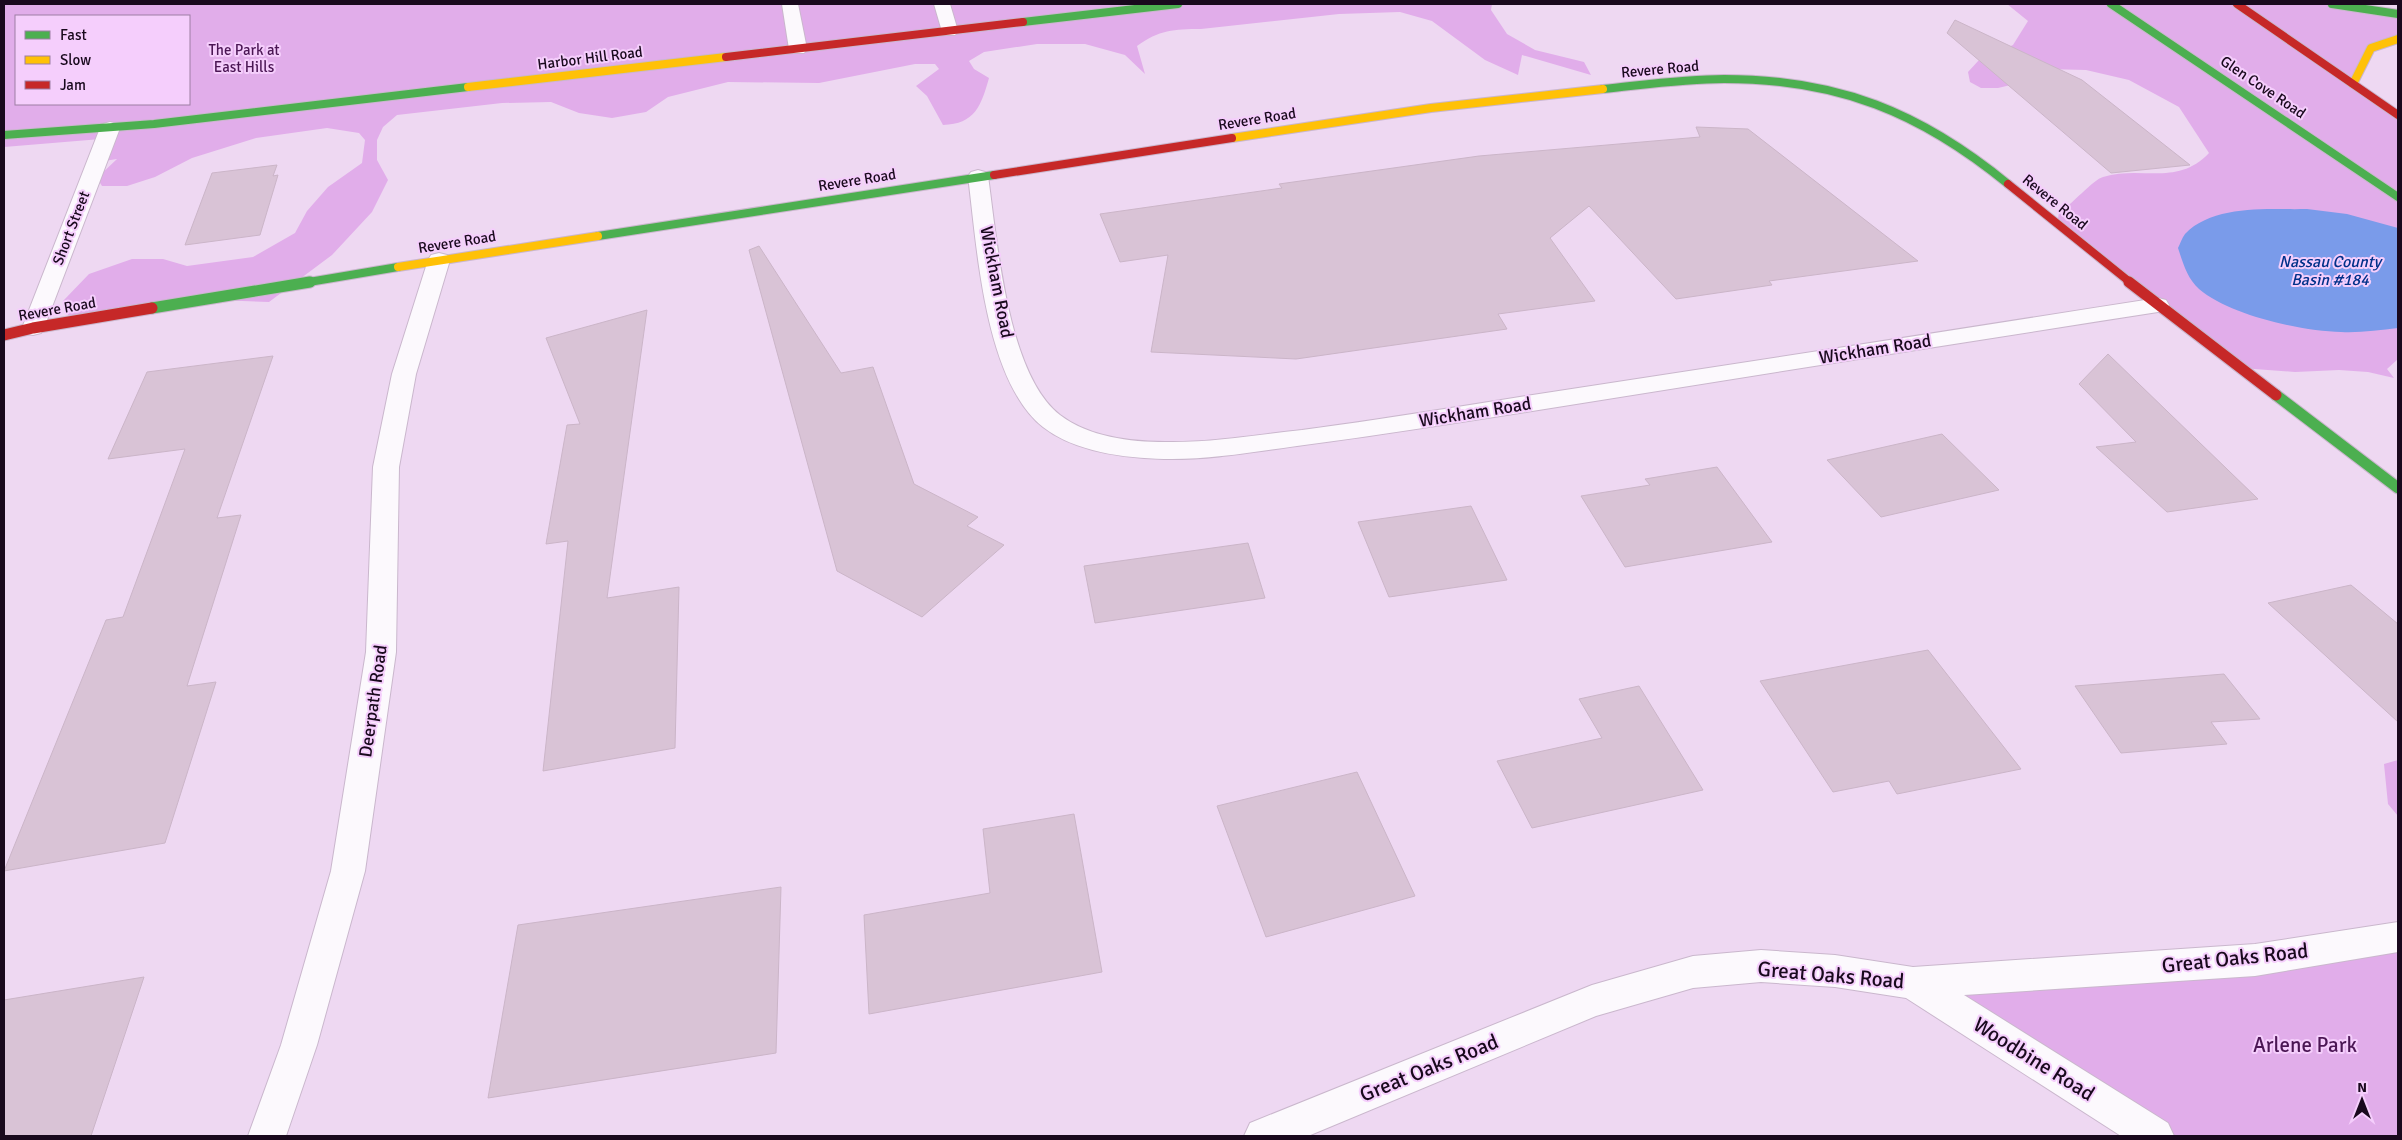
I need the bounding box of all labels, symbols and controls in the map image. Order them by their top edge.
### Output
legend [15,15,190,105]
text: Fast [60,26,87,44]
park label: The Park at East Hills [208,41,280,76]
street label: Harbor Hill Road [536,43,644,73]
text: Slow [60,51,91,69]
street label: Glen Cove Road [2217,52,2309,122]
street label: Revere Road [1620,57,1700,81]
text: Jam [60,76,86,94]
street label: Revere Road [1217,104,1297,134]
street label: Revere Road [817,165,897,195]
street label: Revere Road [2019,170,2091,234]
street label: Short Street [49,188,93,268]
street label: Wickham Road [975,224,1019,340]
street label: Revere Road [417,227,497,257]
water label: Nassau County Basin #184 [2279,252,2383,290]
street label: Revere Road [17,293,97,325]
street label: Wickham Road [1817,329,1933,369]
street label: Wickham Road [1417,392,1533,432]
street label: Deerpath Road [354,643,392,759]
street label: Great Oaks Road [2160,937,2310,979]
street label: Great Oaks Road [1757,956,1905,994]
street label: Woodbine Road [1968,1011,2100,1107]
street label: Great Oaks Road [1356,1028,1502,1108]
park label: Arlene Park [2253,1032,2357,1058]
north arrow [2337,1075,2387,1125]
text: N [2357,1079,2367,1096]

